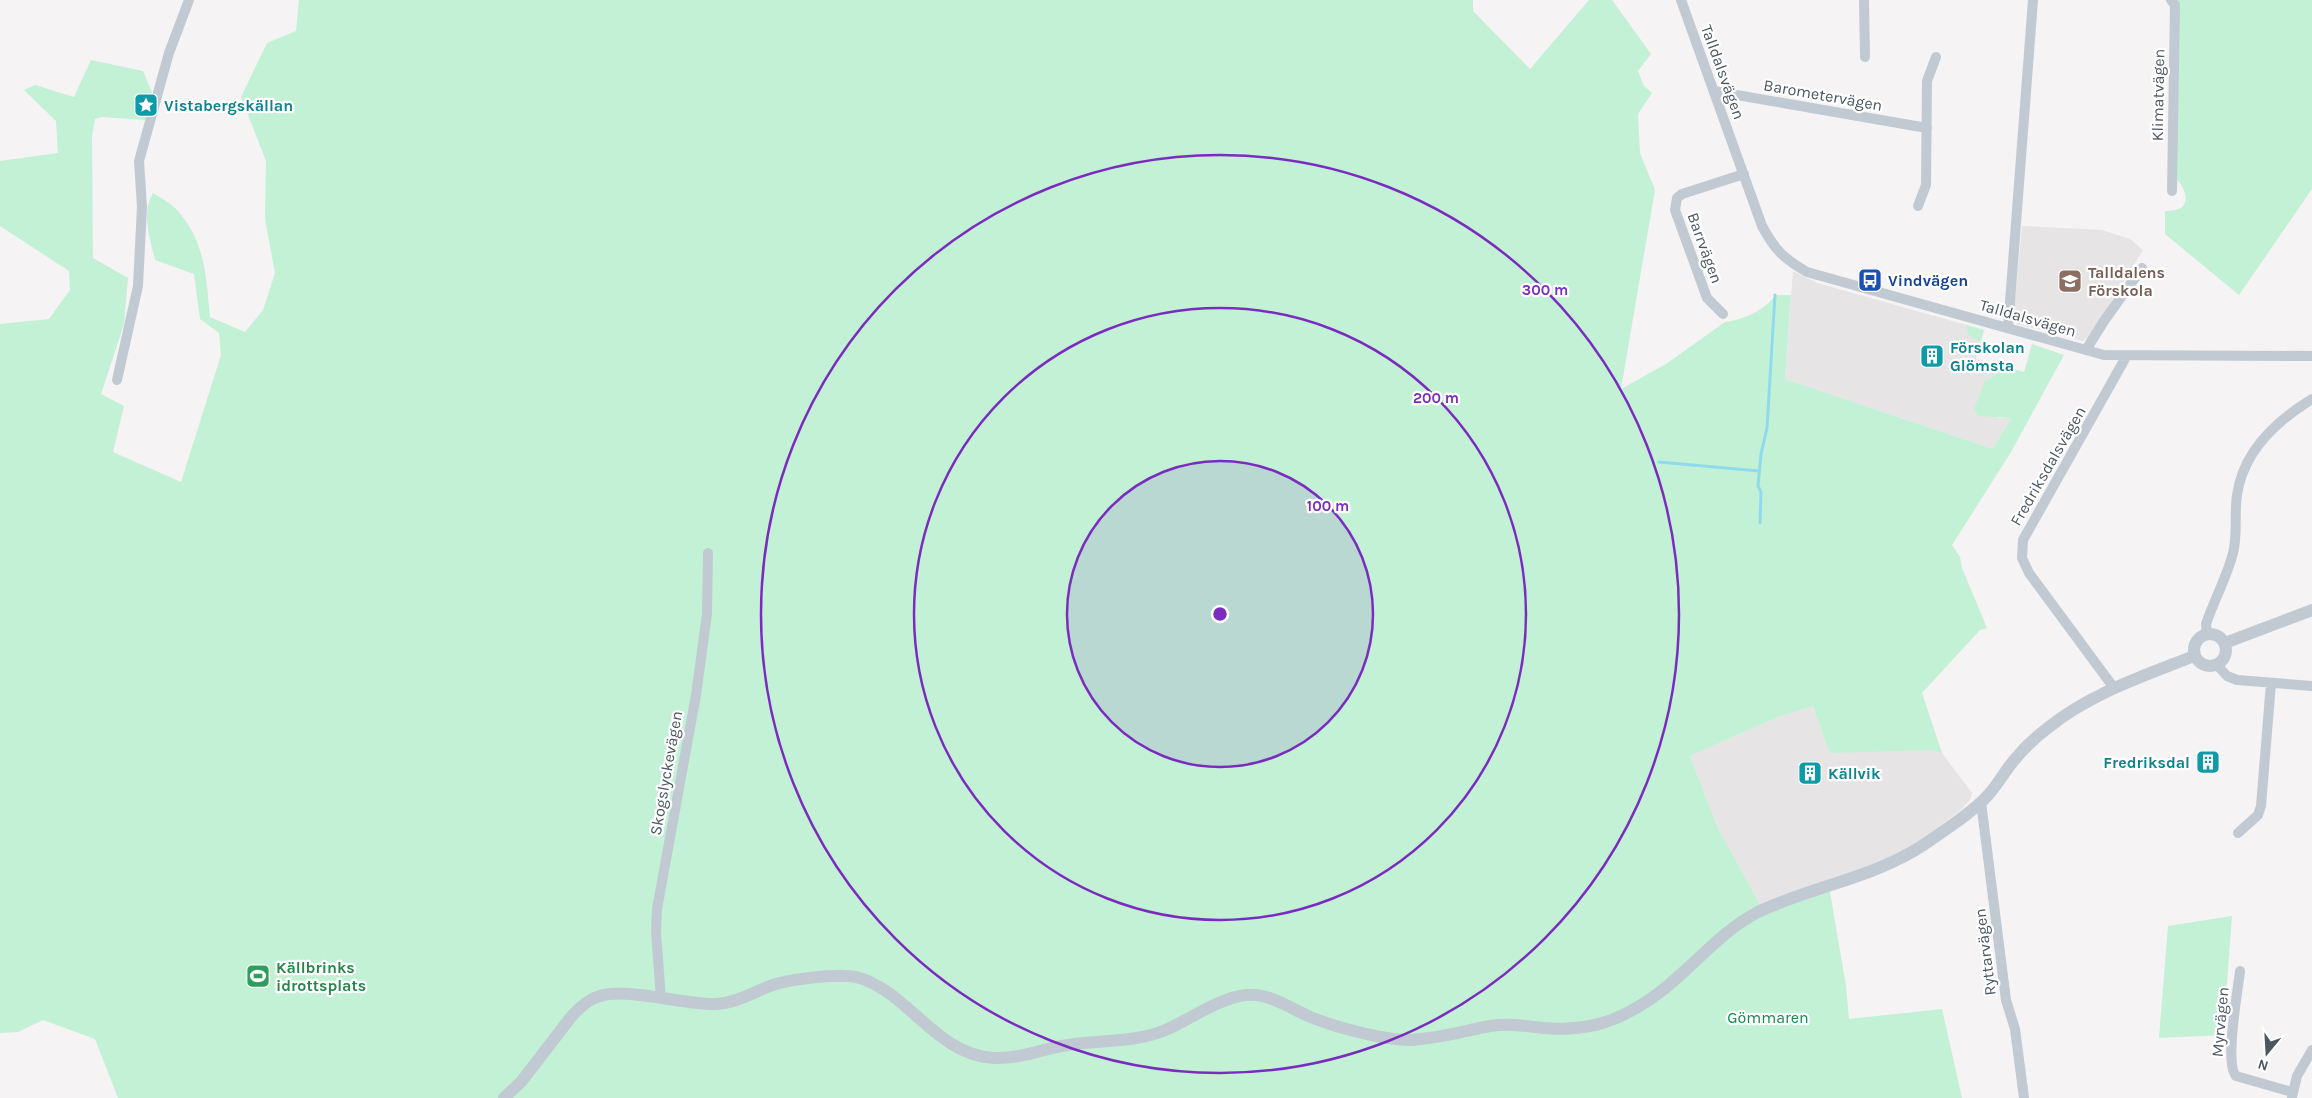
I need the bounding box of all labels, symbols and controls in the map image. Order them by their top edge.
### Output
street label: Talldalsvägen [1697,22,1749,122]
street label: Klimatvägen [2148,49,2168,141]
street label: Barometervägen [1762,75,1884,115]
place icon: Vistabergskällan [133,92,159,118]
place label: Vistabergskällan [164,96,293,115]
street label: Barrvägen [1683,210,1727,286]
place label: Talldalens Förskola [2088,263,2165,300]
bus stop icon: Vindvägen [1857,267,1883,293]
school or university icon: Talldalens Förskola [2057,268,2083,294]
place label: Vindvägen [1888,271,1968,290]
text: 300 m [1522,281,1568,299]
street label: Talldalsvägen [1978,295,2078,341]
place label: Förskolan Glömsta [1950,338,2025,375]
building icon: Förskolan Glömsta [1919,343,1945,369]
text: 200 m [1413,389,1459,407]
street label: Fredriksdalsvägen [2006,403,2090,529]
text: 100 m [1307,497,1349,515]
centre of rings [1211,605,1229,623]
street label: Skogslyckevägen [646,709,686,837]
building icon: Fredriksdal [2195,749,2221,775]
place label: Fredriksdal [2103,753,2190,772]
building icon: Källvik [1797,760,1823,786]
place label: Källvik [1828,764,1881,783]
street label: Ryttarvägen [1970,907,2000,997]
place label: Källbrinks idrottsplats [276,958,366,995]
sports icon: Källbrinks idrottsplats [245,963,271,989]
street label: Myrvägen [2207,986,2233,1058]
park label: Gömmaren [1727,1008,1809,1027]
north arrow [2242,1028,2292,1078]
text: N [2256,1055,2271,1075]

